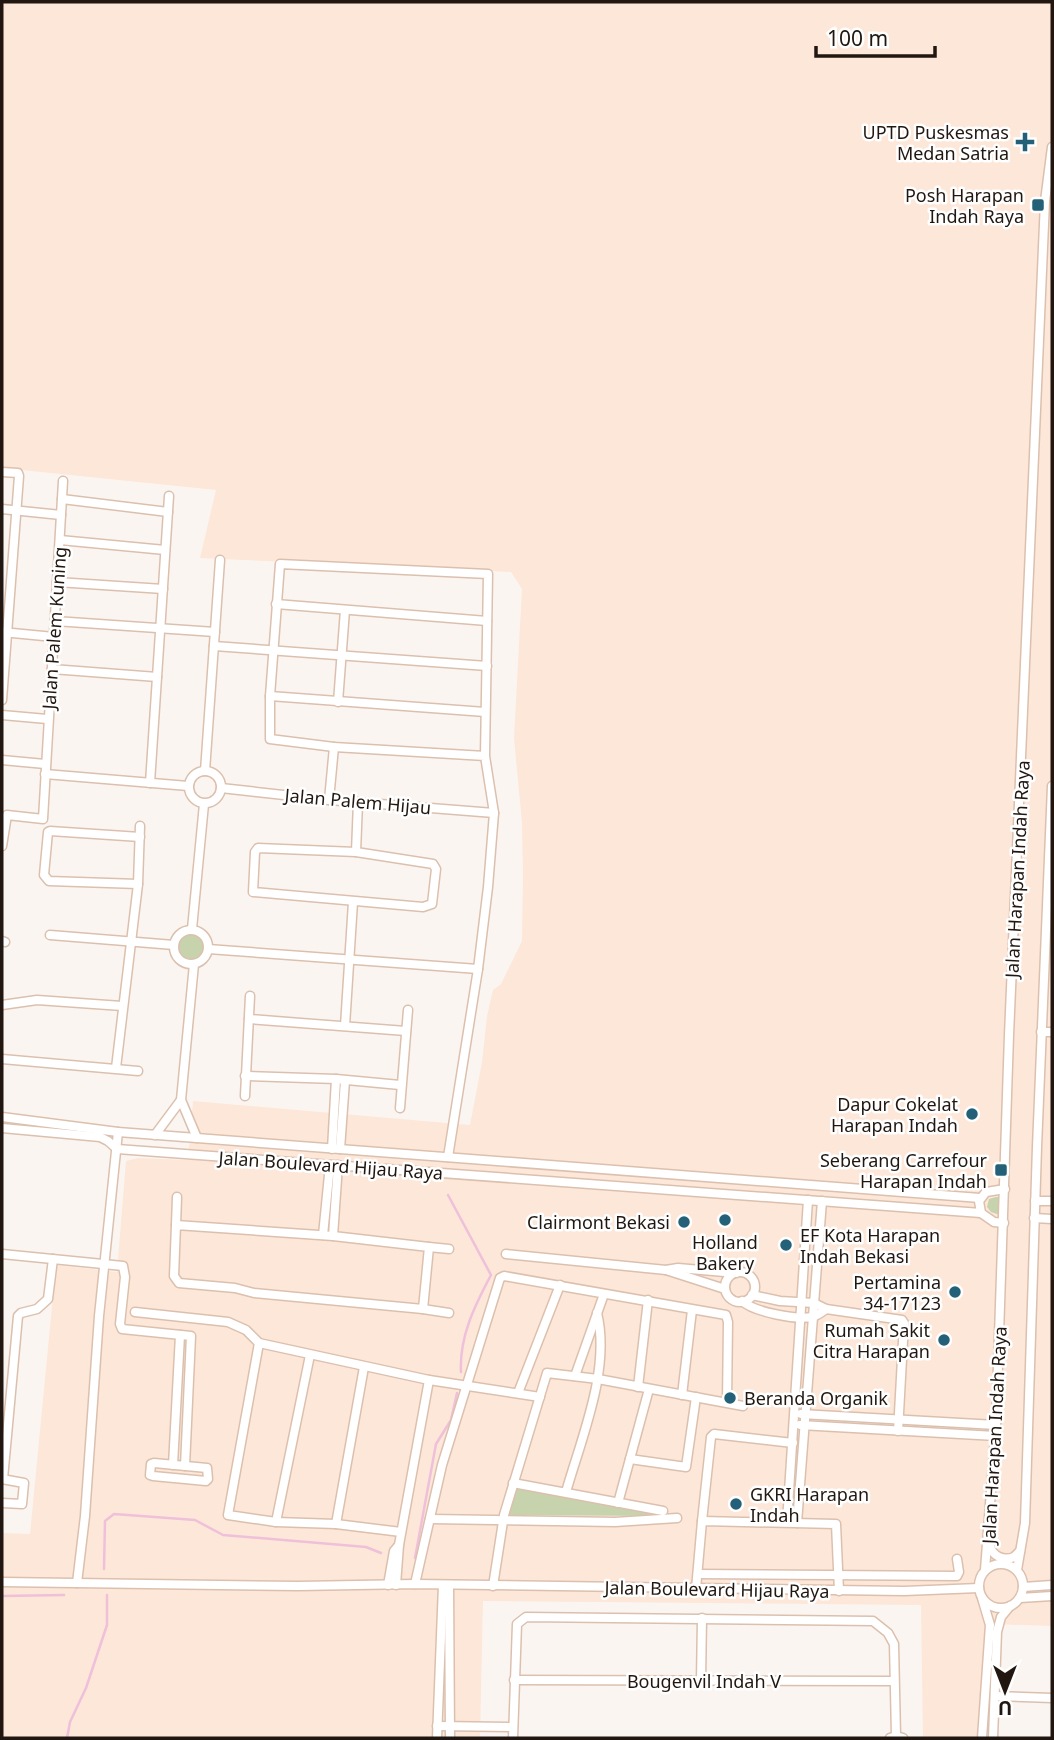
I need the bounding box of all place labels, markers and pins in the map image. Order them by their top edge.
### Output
place label: UPTD Puskesmas Medan Satria [863,120,1009,165]
marker: UPTD Puskesmas Medan Satria [1015,132,1035,152]
place label: Posh Harapan Indah Raya [905,183,1024,228]
marker: Posh Harapan Indah Raya [1030,197,1046,213]
place label: Dapur Cokelat Harapan Indah [831,1092,958,1137]
marker: Dapur Cokelat Harapan Indah [964,1106,980,1122]
place label: Seberang Carrefour Harapan Indah [820,1148,988,1193]
marker: Seberang Carrefour Harapan Indah [993,1162,1009,1178]
place label: Clairmont Bekasi [527,1210,670,1234]
marker: Holland Bakery [717,1212,733,1228]
marker: Clairmont Bekasi [676,1214,692,1230]
place label: EF Kota Harapan Indah Bekasi [800,1223,940,1268]
place label: Holland Bakery [692,1230,758,1275]
marker: EF Kota Harapan Indah Bekasi [778,1237,794,1253]
place label: Pertamina 34-17123 [853,1270,941,1315]
marker: Pertamina 34-17123 [947,1284,963,1300]
place label: Rumah Sakit Citra Harapan [813,1318,930,1363]
marker: Rumah Sakit Citra Harapan [936,1332,952,1348]
place label: Beranda Organik [744,1386,888,1410]
marker: Beranda Organik [722,1390,738,1406]
place label: GKRI Harapan Indah [750,1482,869,1527]
marker: GKRI Harapan Indah [728,1496,744,1512]

